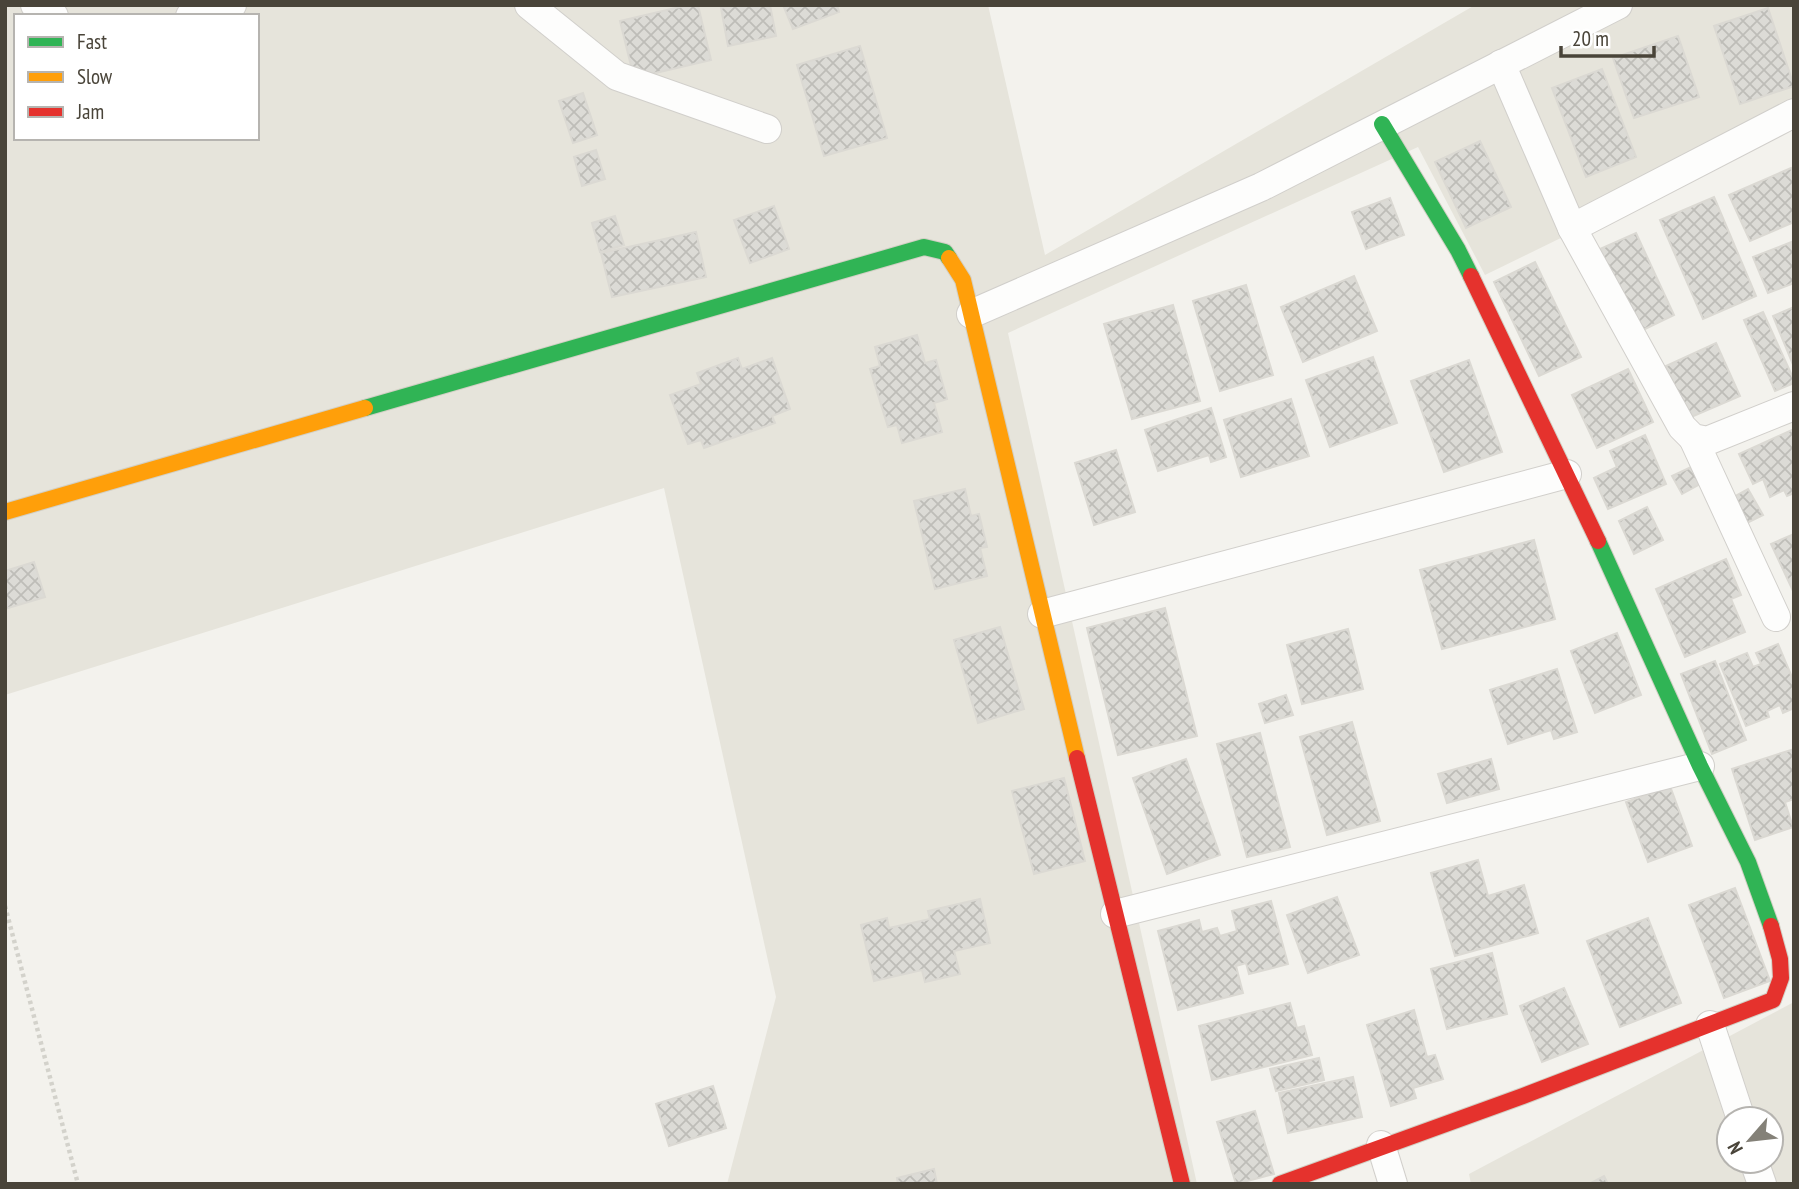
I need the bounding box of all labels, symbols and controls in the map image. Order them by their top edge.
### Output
legend [14,14,259,140]
scale bar [1561,14,1654,58]
text: 20 m [1572,25,1609,52]
text: Fast [77,28,107,55]
text: Slow [77,63,113,90]
text: Jam [76,98,104,125]
north arrow [1715,1105,1785,1175]
text: N [1722,1138,1748,1158]

